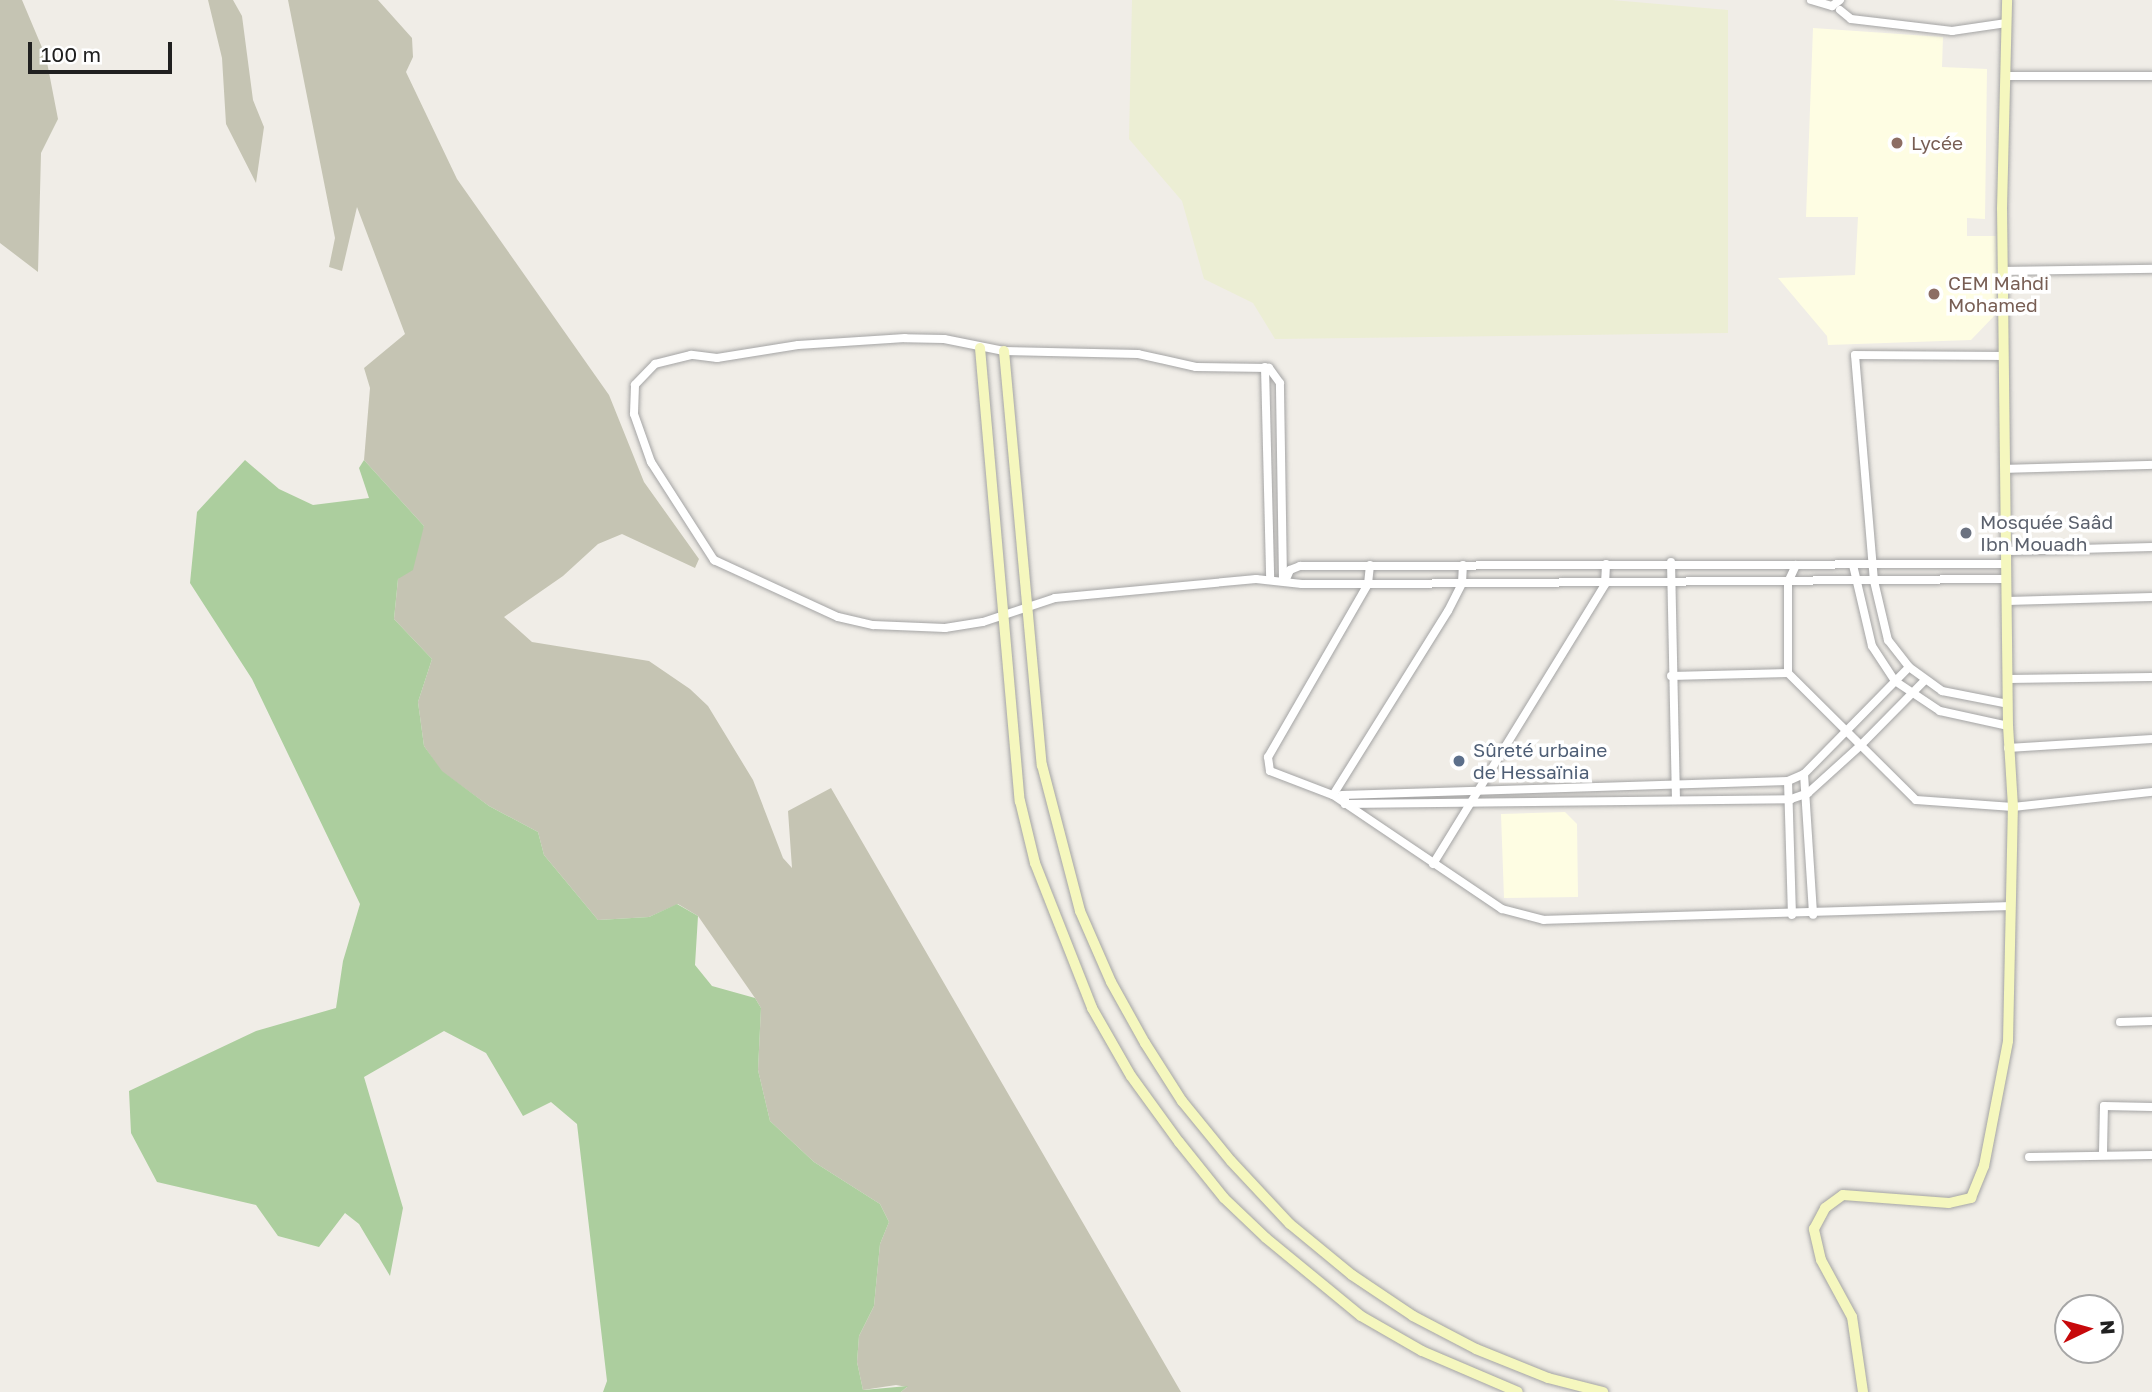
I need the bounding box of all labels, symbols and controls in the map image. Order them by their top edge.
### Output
scale bar [32,28,175,72]
text: 100 m [41,41,101,67]
place label: Lycée [1911,132,1963,154]
marker: Lycée [1889,135,1905,151]
place label: CEM Mahdi Mohamed [1948,272,2049,316]
marker: CEM Mahdi Mohamed [1926,286,1942,302]
place label: Mosquée Saâd Ibn Mouadh [1980,511,2113,555]
marker: Mosquée Saâd Ibn Mouadh [1958,525,1974,541]
place label: Sûreté urbaine de Hessaïnia [1473,739,1607,783]
marker: Sûreté urbaine de Hessaïnia [1451,753,1467,769]
north arrow [2054,1294,2124,1364]
text: N [2096,1319,2121,1335]

